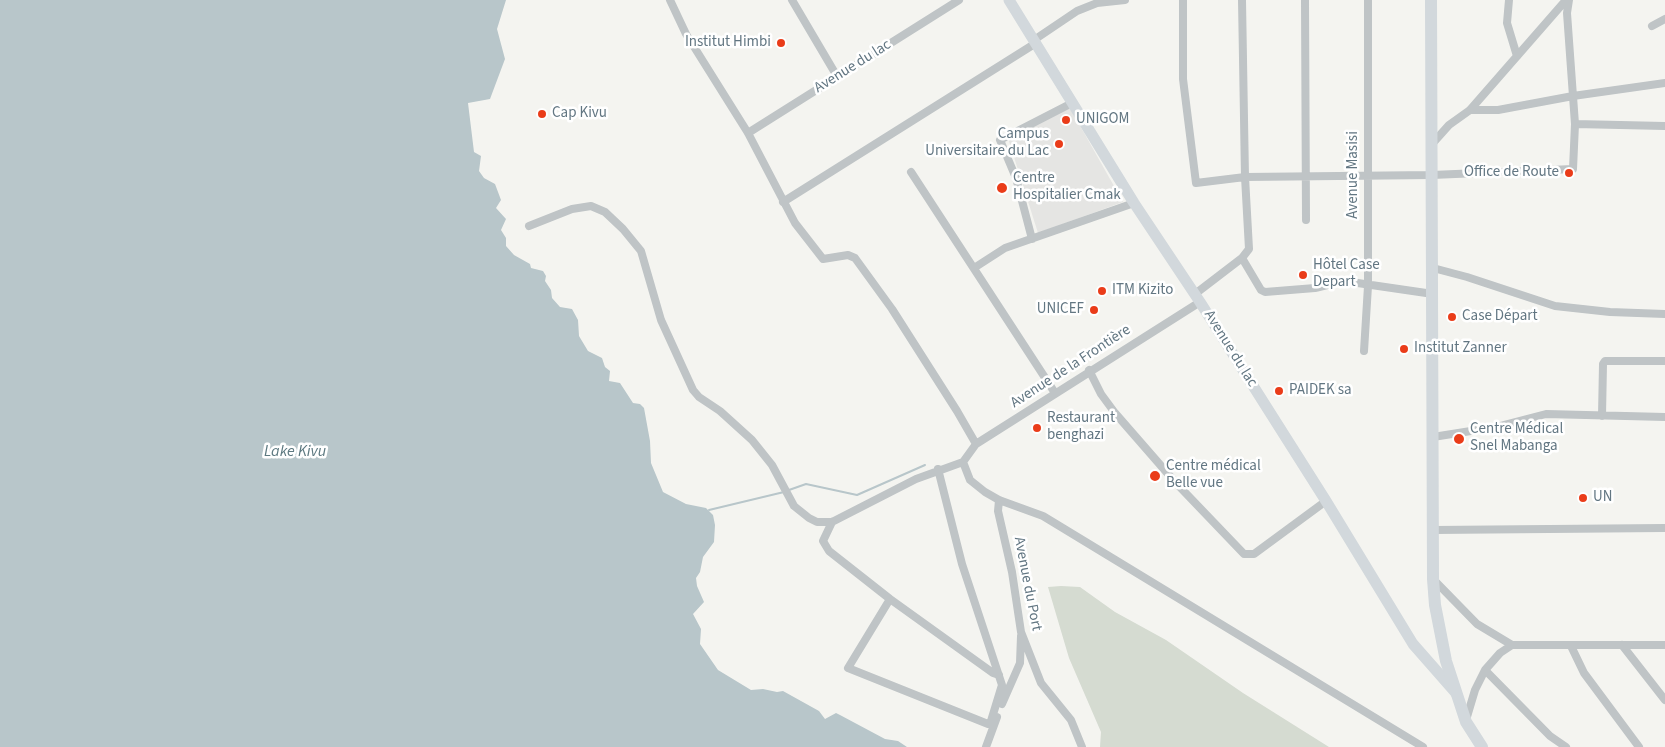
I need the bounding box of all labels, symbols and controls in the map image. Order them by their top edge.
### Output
place label: Institut Himbi [685,34,771,52]
street label: Avenue du lac [811,36,895,98]
marker: Institut Himbi [775,37,787,49]
place label: Cap Kivu [552,105,607,123]
marker: Cap Kivu [536,108,548,120]
place label: UNIGOM [1076,111,1129,129]
marker: UNIGOM [1060,114,1072,126]
place label: Campus Universitaire du Lac [925,126,1049,161]
street label: Avenue Masisi [1345,131,1363,219]
marker: Campus Universitaire du Lac [1053,138,1065,150]
place label: Office de Route [1464,164,1559,182]
marker: Office de Route [1563,167,1575,179]
place label: Centre Hospitalier Cmak [1013,170,1121,205]
marker: Centre Hospitalier Cmak [995,181,1009,195]
place label: Hôtel Case Depart [1313,257,1380,292]
marker: Hôtel Case Depart [1297,269,1309,281]
place label: ITM Kizito [1112,282,1173,300]
marker: ITM Kizito [1096,285,1108,297]
place label: UNICEF [1037,301,1084,319]
marker: UNICEF [1088,304,1100,316]
street label: Avenue du lac [1199,307,1261,391]
place label: Case Départ [1462,308,1537,326]
marker: Case Départ [1446,311,1458,323]
street label: Avenue de la Frontière [1008,321,1134,413]
place label: Institut Zanner [1414,340,1507,358]
marker: Institut Zanner [1398,343,1410,355]
place label: PAIDEK sa [1289,382,1352,400]
marker: PAIDEK sa [1273,385,1285,397]
place label: Restaurant benghazi [1047,410,1115,445]
place label: Centre Médical Snel Mabanga [1470,421,1563,456]
marker: Restaurant benghazi [1031,422,1043,434]
marker: Centre Médical Snel Mabanga [1452,432,1466,446]
water label: Lake Kivu [264,442,326,462]
place label: Centre médical Belle vue [1166,458,1261,493]
marker: Centre médical Belle vue [1148,469,1162,483]
place label: UN [1593,489,1612,507]
marker: UN [1577,492,1589,504]
street label: Avenue du Port [1009,536,1045,632]

